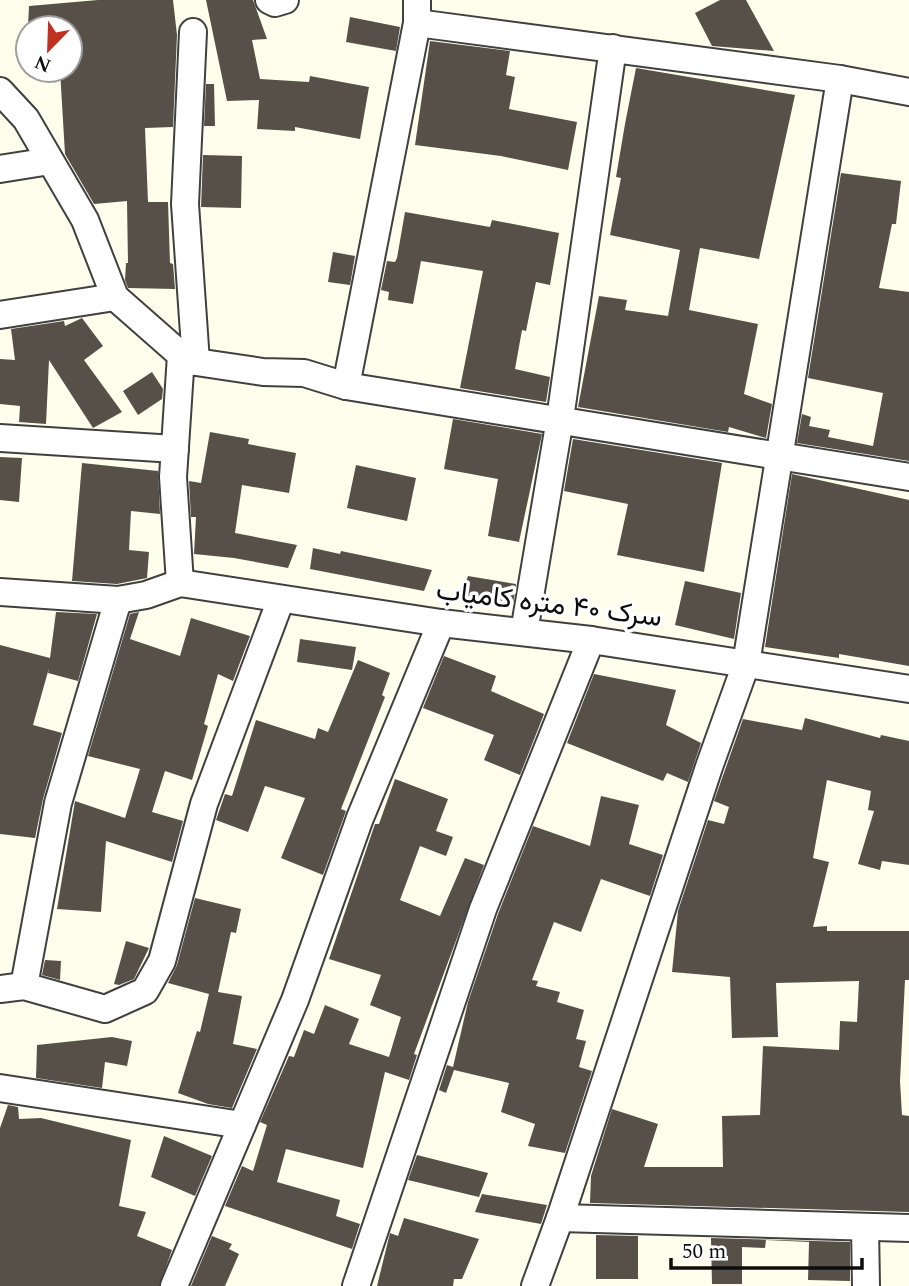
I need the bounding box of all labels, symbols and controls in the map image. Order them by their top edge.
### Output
north arrow [14,14,84,84]
text: N [30,47,56,80]
street label: سرک ۴۰ متره کامیاب [434,569,664,639]
scale bar [671,1226,862,1270]
text: 50 m [682,1236,726,1268]

